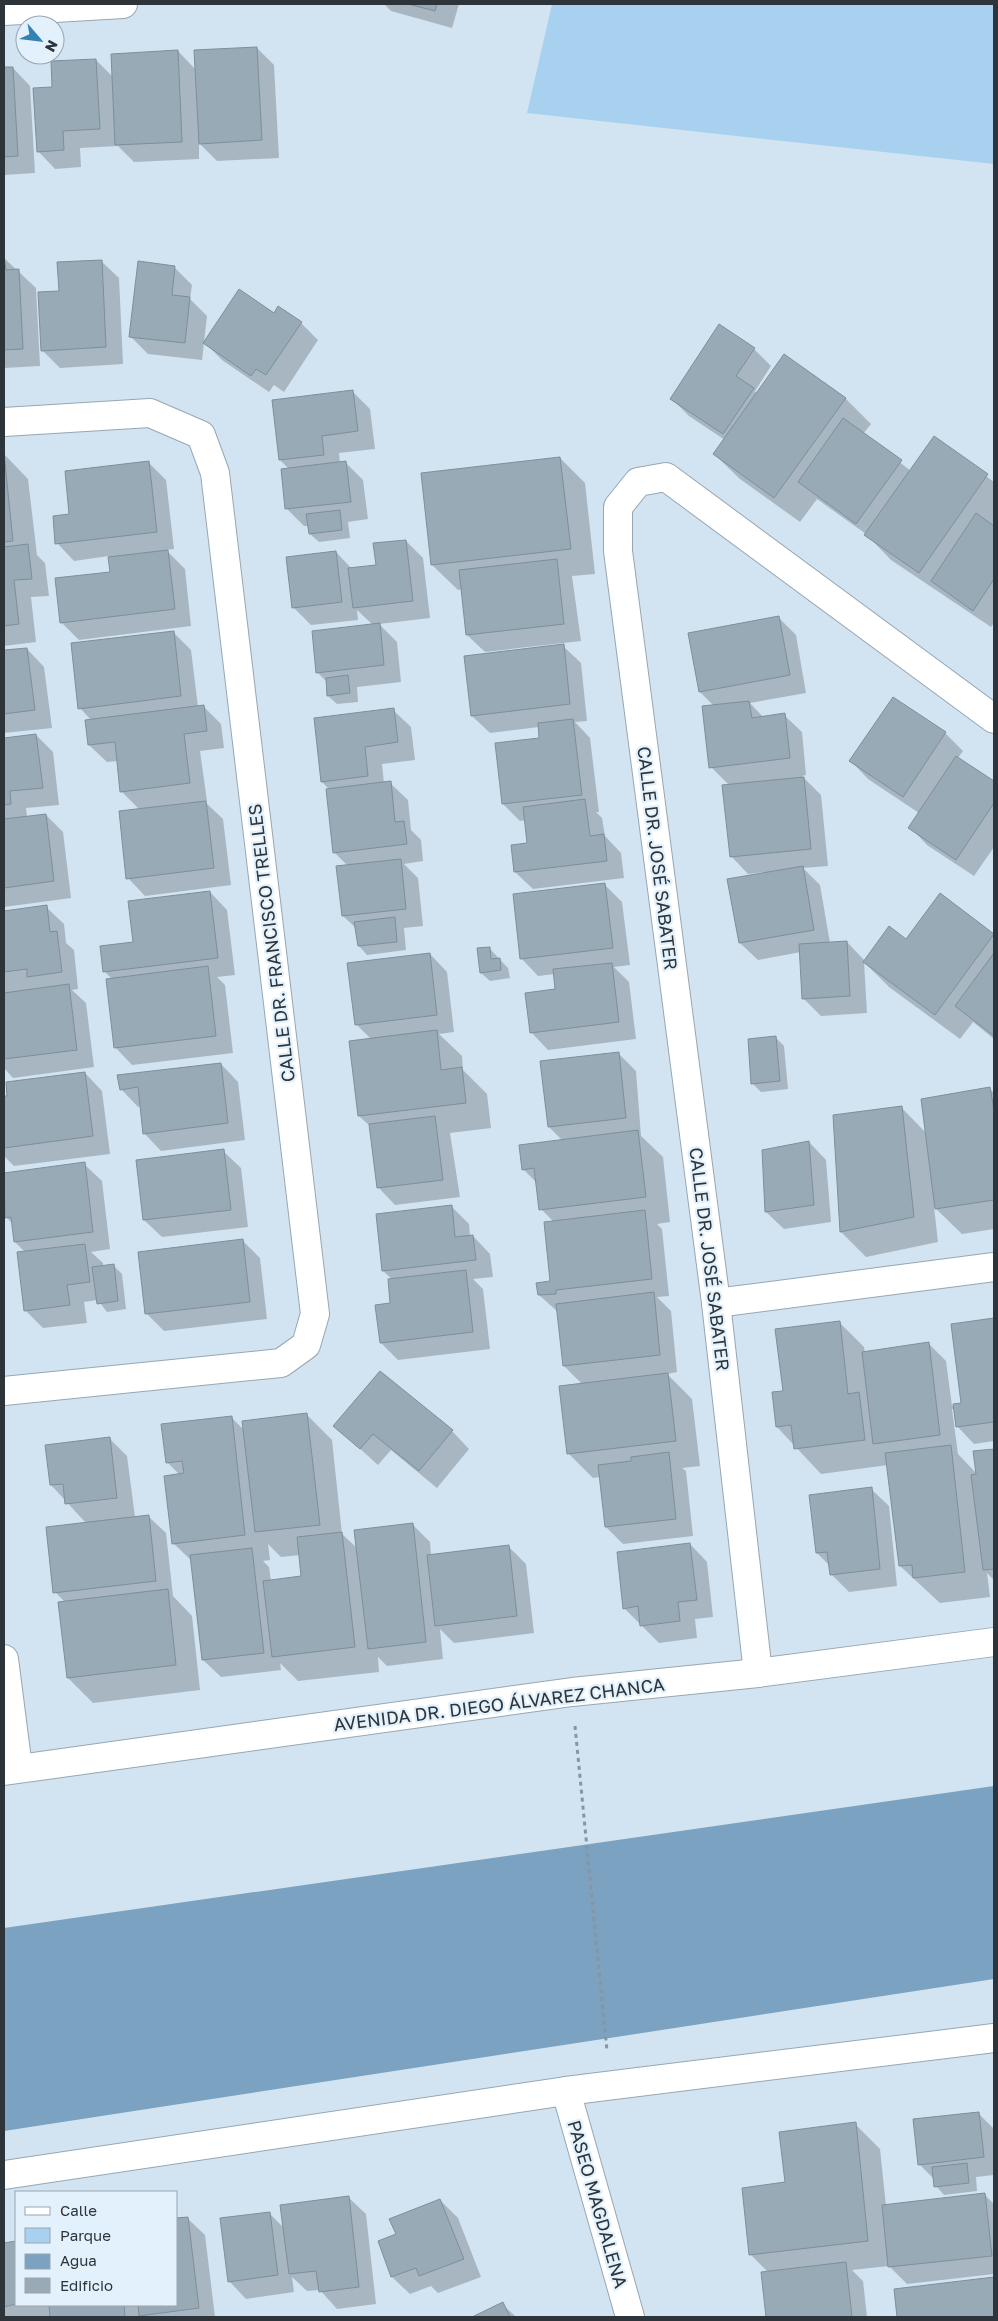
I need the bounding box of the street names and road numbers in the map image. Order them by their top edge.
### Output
street label: CALLE DR. JOSÉ SABATER [633,745,683,971]
street label: CALLE DR. FRANCISCO TRELLES [243,803,299,1083]
street label: CALLE DR. JOSÉ SABATER [685,1146,735,1372]
street label: AVENIDA DR. DIEGO ÁLVAREZ CHANCA [332,1673,666,1735]
street label: PASEO MAGDALENA [563,2118,633,2290]

